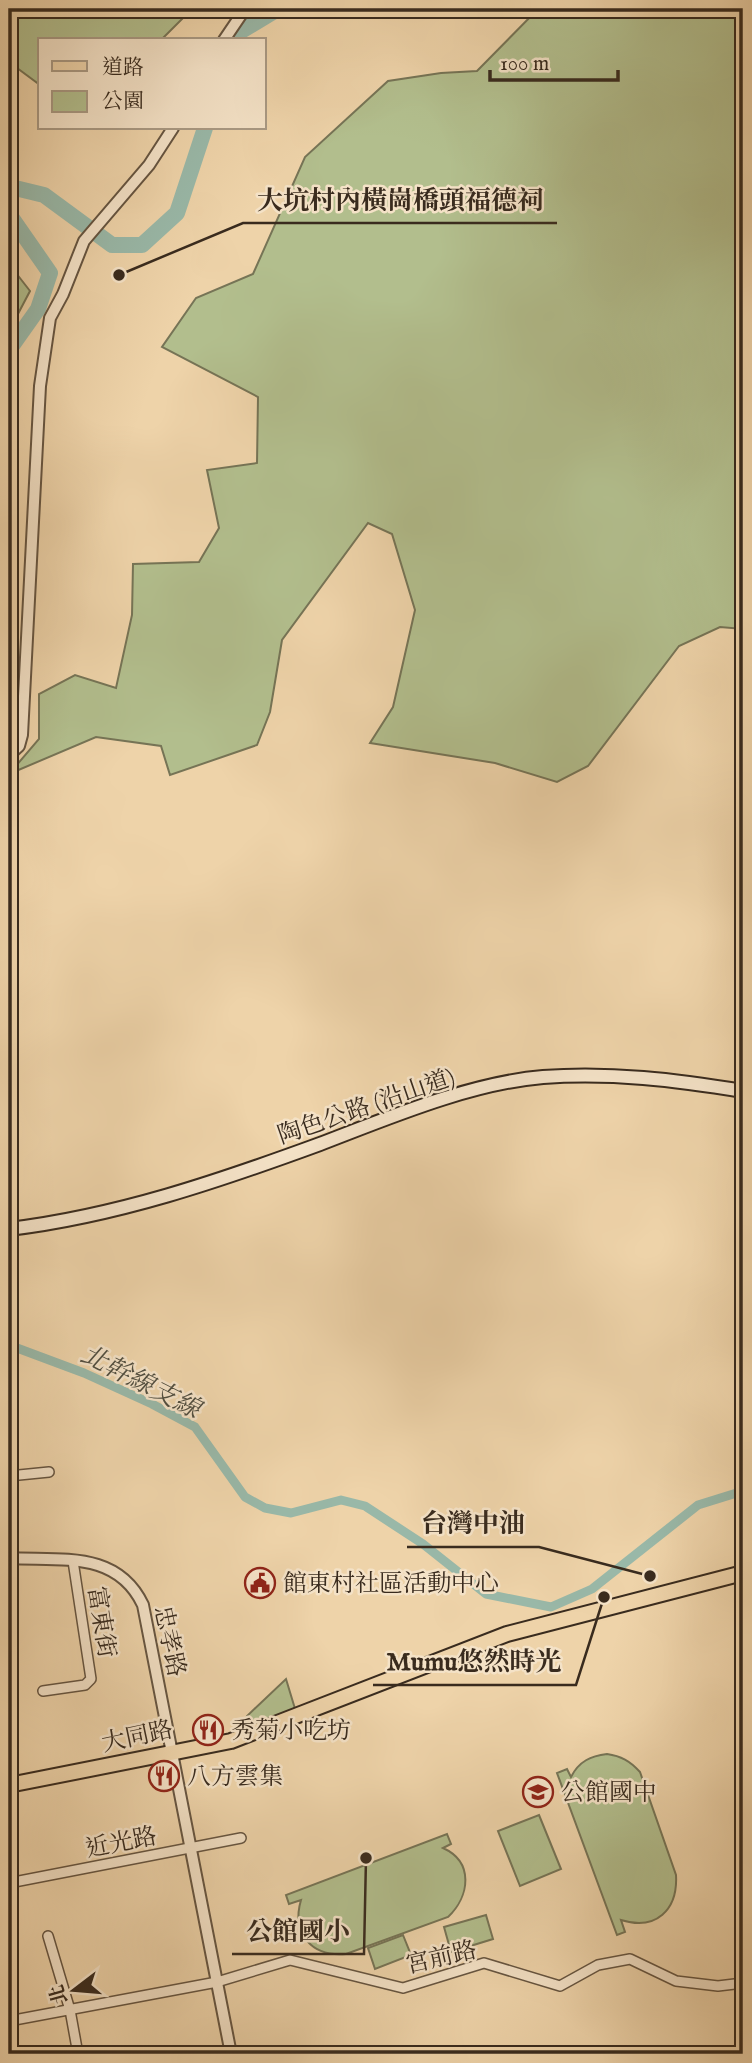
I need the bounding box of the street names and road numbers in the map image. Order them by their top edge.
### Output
street label: 陶色公路 (沿山道) [274,1063,459,1152]
street label: 富東街 [80,1584,121,1660]
street label: 忠孝路 [146,1603,191,1680]
street label: 大同路 [99,1715,176,1760]
street label: 近光路 [83,1821,160,1866]
street label: 宮前路 [403,1935,480,1982]

